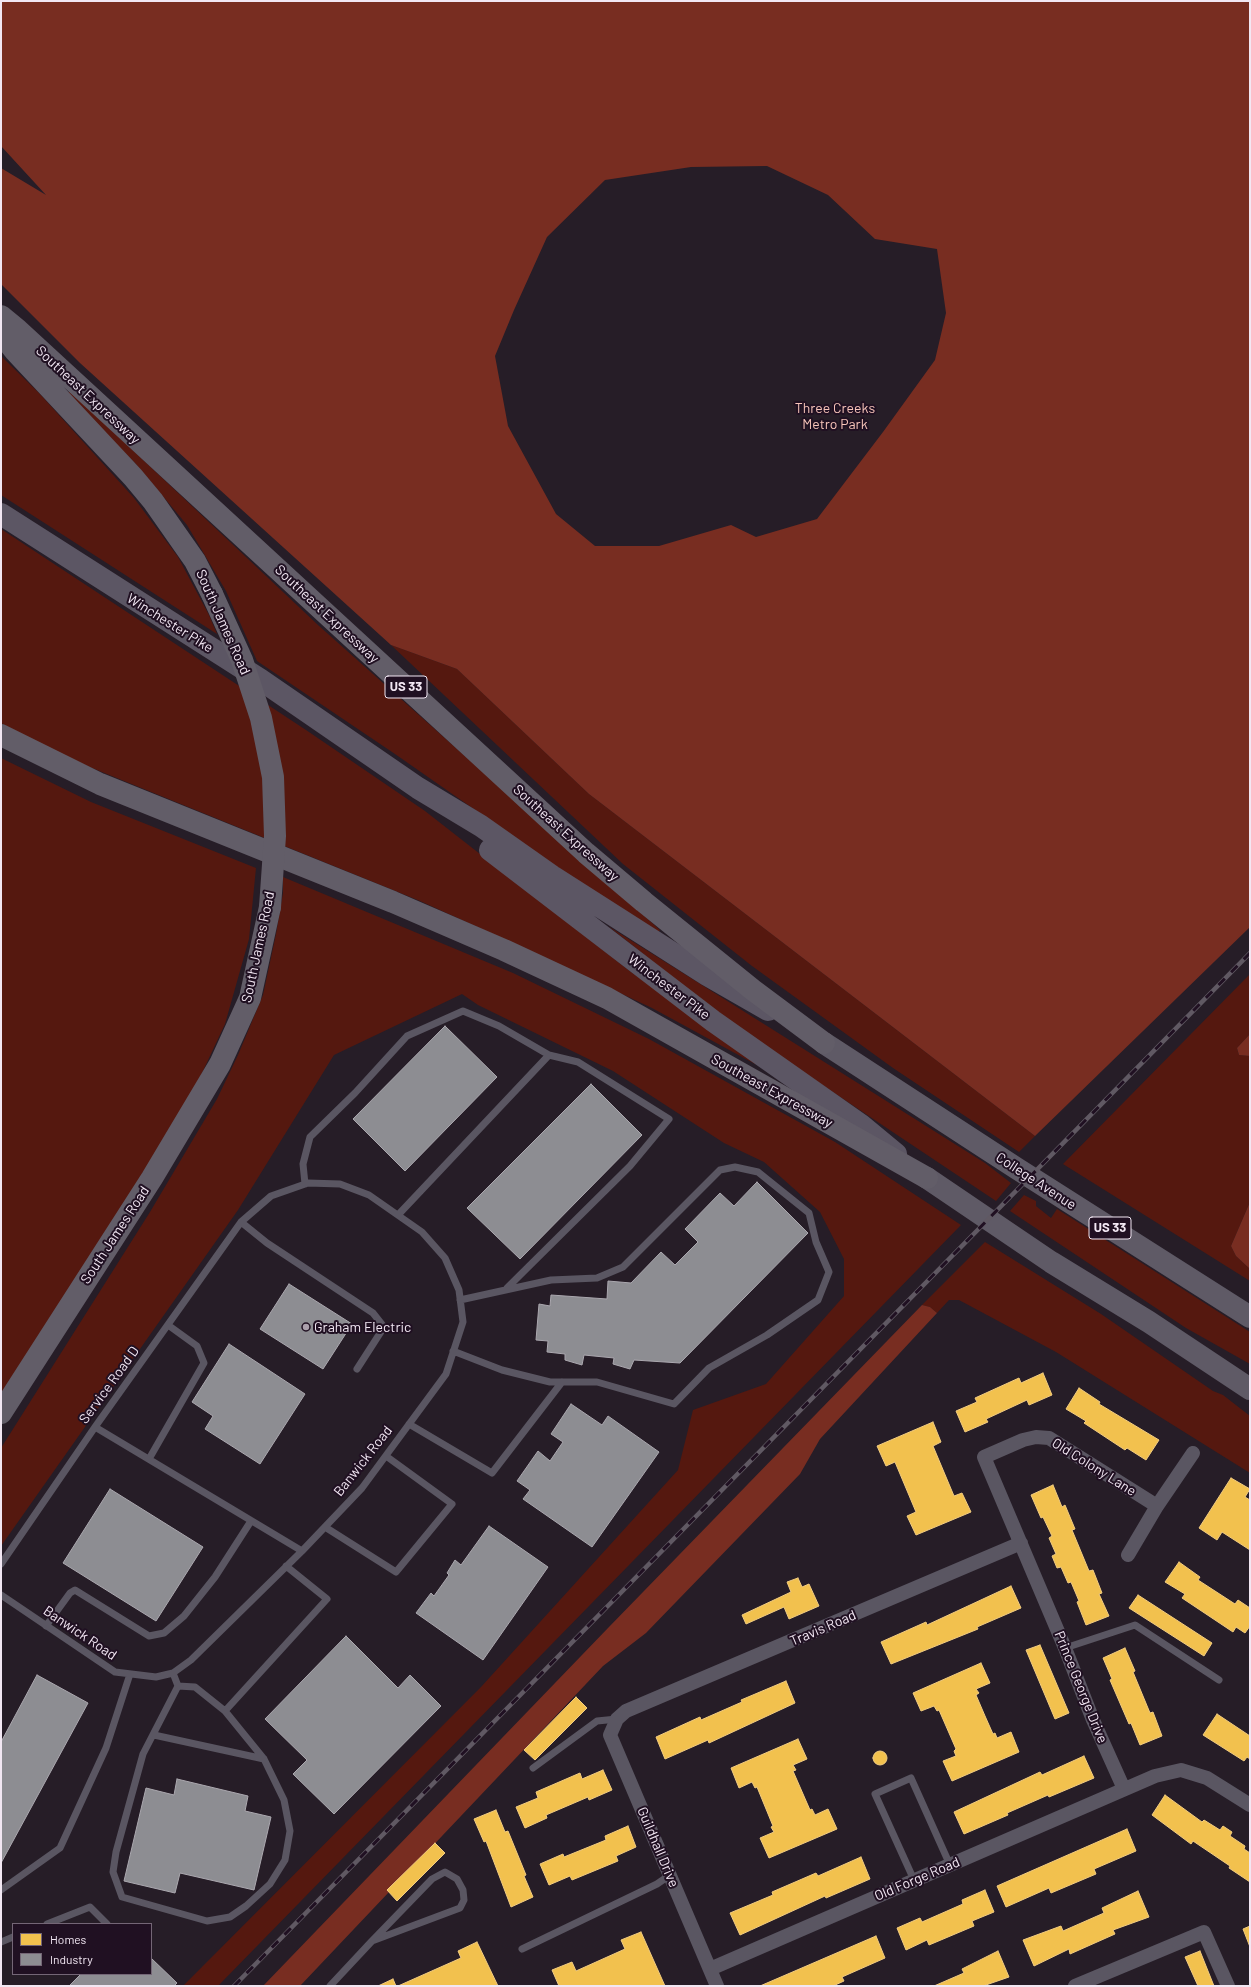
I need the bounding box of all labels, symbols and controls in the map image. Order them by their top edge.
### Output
street label: Southeast Expressway [32,342,144,448]
park label: Three Creeks Metro Park [795,400,875,432]
street label: Southeast Expressway [271,561,383,667]
street label: South James Road [192,567,254,677]
street label: Winchester Pike [124,590,216,656]
road number: US 33 [385,676,427,698]
street label: Southeast Expressway [510,781,622,885]
street label: South James Road [238,890,278,1004]
street label: Winchester Pike [625,951,713,1023]
street label: Southeast Expressway [708,1051,836,1131]
street label: College Avenue [993,1149,1079,1213]
street label: South James Road [77,1183,153,1287]
road number: US 33 [1089,1217,1131,1239]
place label: Graham Electric [314,1319,411,1335]
marker: Graham Electric [301,1322,311,1332]
street label: Service Road D [75,1343,143,1427]
street label: Banwick Road [330,1422,396,1500]
street label: Old Colony Lane [1049,1434,1139,1500]
street label: Banwick Road [40,1602,120,1664]
street label: Travis Road [787,1607,859,1649]
street label: Prince George Drive [1051,1628,1111,1746]
street label: Guildhall Drive [634,1804,682,1890]
street label: Old Forge Road [872,1853,962,1905]
legend [12,1923,152,1975]
text: Homes [50,1932,86,1946]
text: Industry [50,1952,93,1966]

